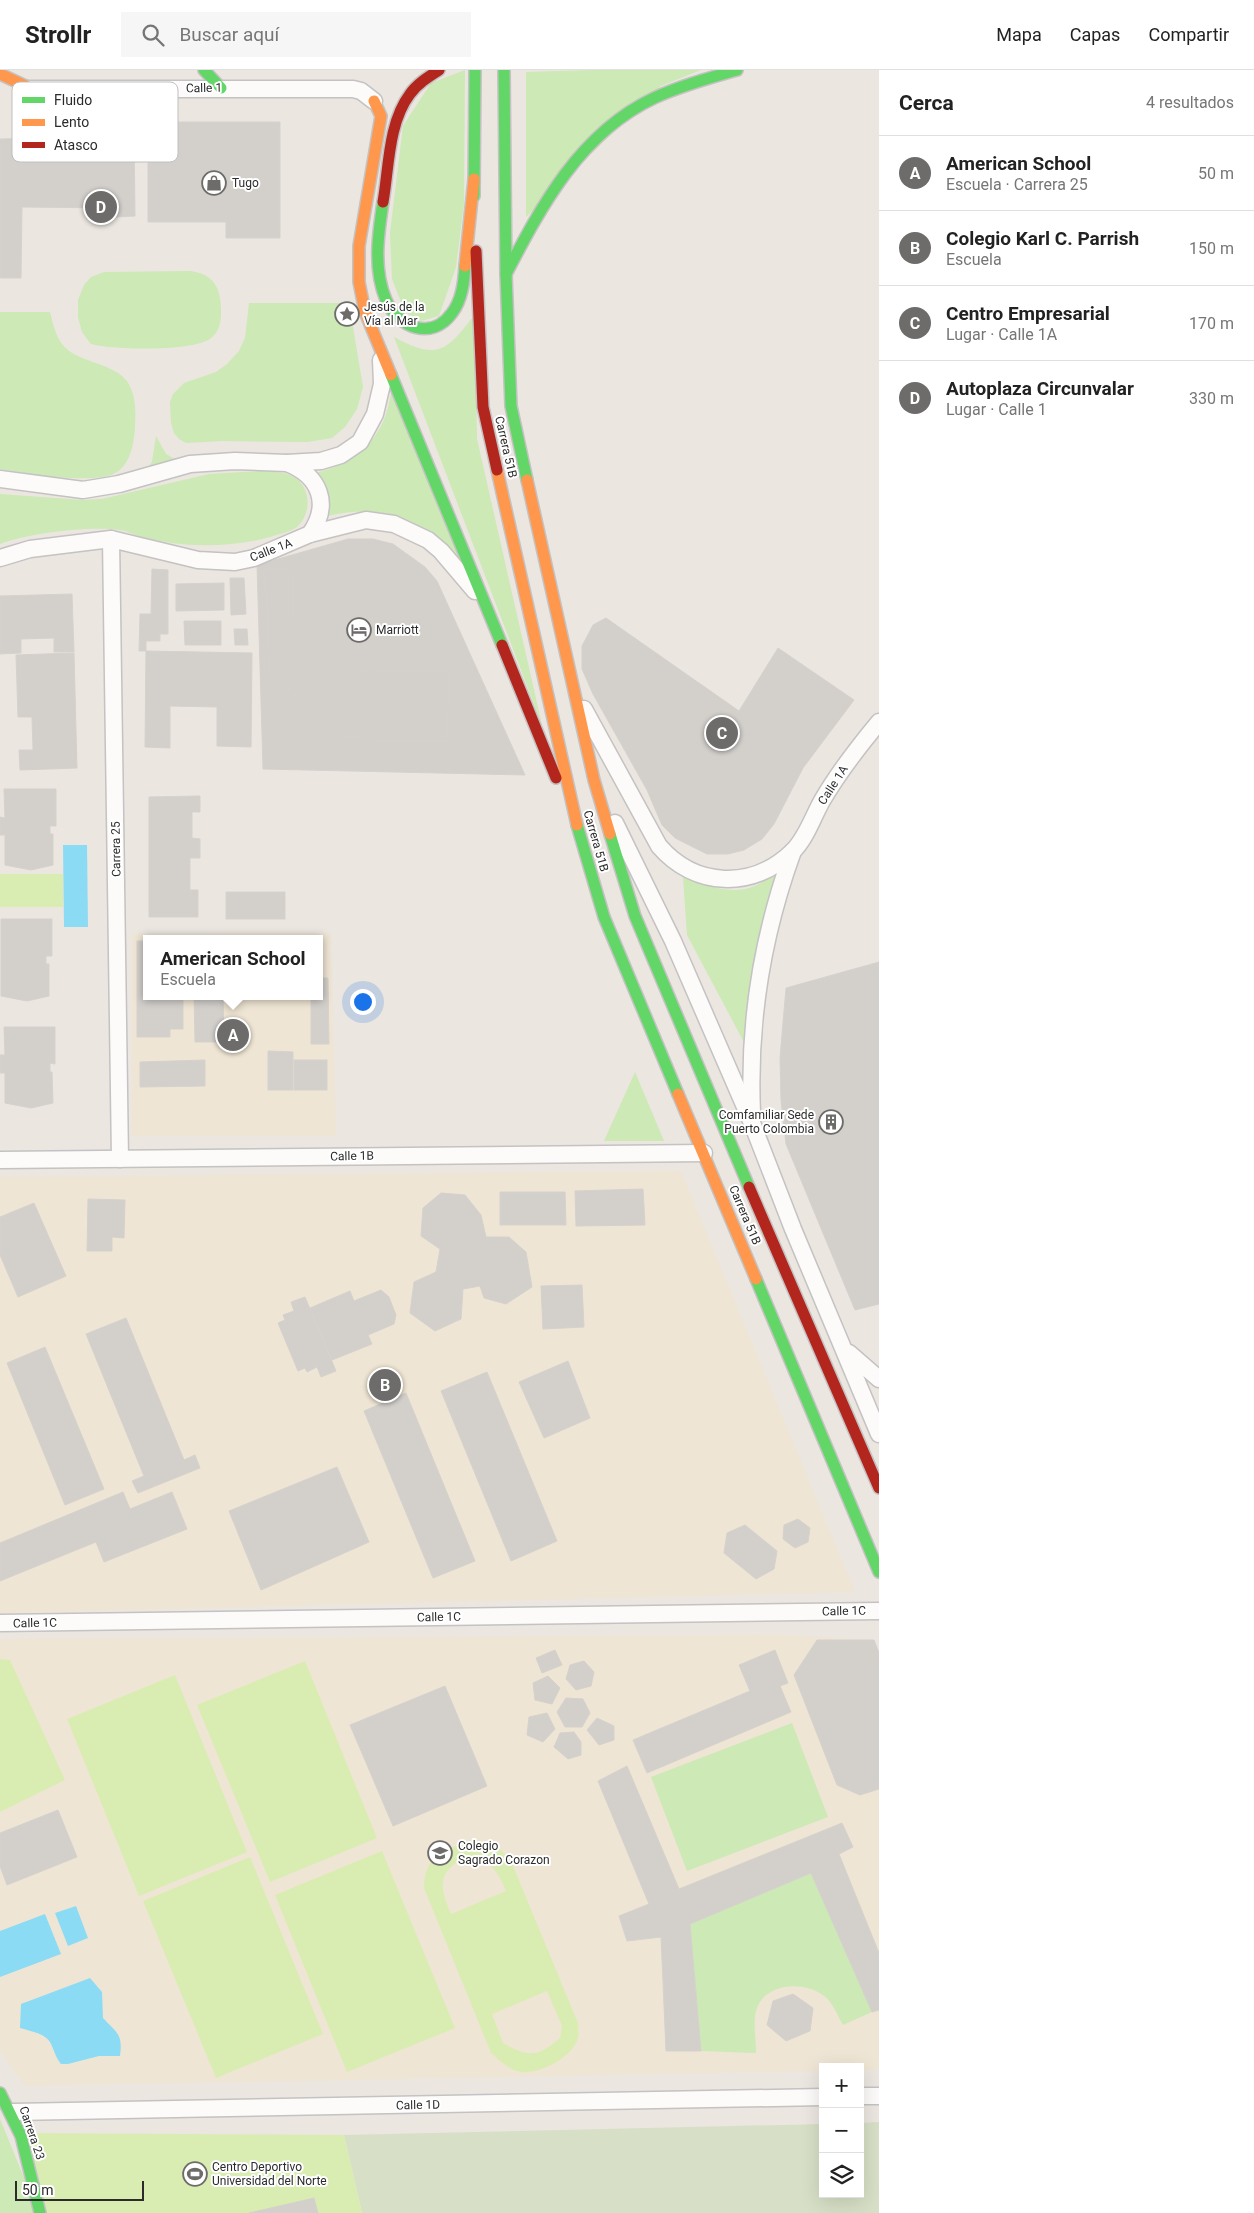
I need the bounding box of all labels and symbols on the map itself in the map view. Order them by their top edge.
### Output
street label: Calle 1 [186,81,222,95]
legend [12,82,178,162]
text: Fluido [54,92,92,108]
text: Lento [54,114,89,130]
text: Atasco [54,137,98,153]
shop icon: Tugo [201,170,227,196]
place label: Tugo [232,176,259,190]
pin: D [85,188,117,226]
place label: Jesús de la Vía al Mar [364,300,425,328]
place icon: Jesús de la Vía al Mar [334,301,360,327]
street label: Carrera 51B [492,415,520,479]
street label: Calle 1A [248,536,294,564]
hotel icon: Marriott [346,617,372,643]
place label: Marriott [376,623,419,637]
pin: C [706,714,738,752]
street label: Calle 1A [815,763,851,807]
street label: Carrera 51B [581,809,611,873]
street label: Carrera 25 [109,821,123,877]
your location [350,989,376,1015]
pin: A [217,1016,249,1054]
place label: Comfamiliar Sede Puerto Colombia [719,1108,814,1136]
building icon: Comfamiliar Sede Puerto Colombia [818,1109,844,1135]
street label: Calle 1B [330,1149,374,1163]
street label: Carrera 51B [726,1183,764,1247]
pin: B [369,1366,401,1404]
street label: Calle 1C [822,1604,866,1618]
street label: Calle 1C [417,1610,461,1624]
street label: Calle 1C [13,1616,57,1630]
place label: Colegio Sagrado Corazon [458,1839,550,1867]
school or university icon: Colegio Sagrado Corazon [427,1840,453,1866]
street label: Calle 1D [396,2098,440,2112]
street label: Carrera 23 [16,2104,48,2162]
place label: Centro Deportivo Universidad del Norte [212,2160,327,2188]
sports icon: Centro Deportivo Universidad del Norte [182,2161,208,2187]
scale bar [15,2178,144,2201]

